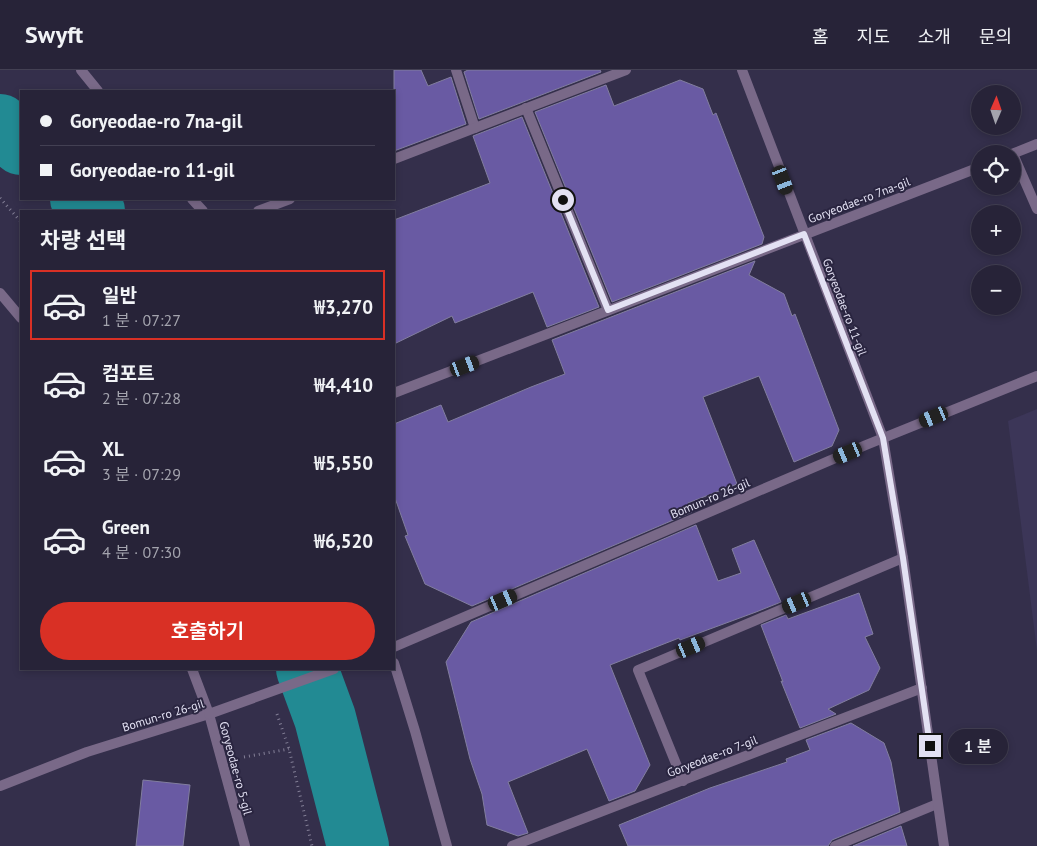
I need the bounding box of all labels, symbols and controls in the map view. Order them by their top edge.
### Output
text: Swyft [25,19,83,50]
text: 홈 [812,25,829,48]
text: 지도 [857,25,890,48]
text: 소개 [918,25,951,48]
text: 문의 [979,25,1012,48]
north arrow [971,85,1021,135]
map controls [971,85,1021,315]
text: Goryeodae-ro 7na-gil [70,109,242,133]
button: locate [971,145,1021,195]
text: Goryeodae-ro 11-gil [70,158,234,182]
car [770,163,795,197]
street label: Goryeodae-ro 7na-gil [806,173,913,226]
route start [552,189,574,211]
button: + [971,205,1021,255]
text: 차량 선택 [40,226,127,254]
street label: Goryeodae-ro 11-gil [820,256,871,358]
button: − [971,265,1021,315]
icon: car [42,283,87,328]
text: 일반 [102,283,137,307]
text: ₩3,270 [314,295,373,319]
text: 1 분 · 07:27 [102,310,181,330]
car [448,354,481,378]
icon: car [42,361,87,406]
text: 컴포트 [102,361,154,385]
text: ₩4,410 [314,373,373,397]
text: 2 분 · 07:28 [102,388,181,408]
car [917,404,950,430]
text: XL [102,437,124,461]
icon: car [42,439,87,484]
car [831,440,864,466]
text: ₩5,550 [314,451,373,475]
text: 3 분 · 07:29 [102,464,181,484]
street label: Bomun-ro 26-gil [668,474,752,521]
text: Green [102,515,150,539]
icon: car [42,517,87,562]
text: ₩6,520 [314,529,373,553]
text: 4 분 · 07:30 [102,542,181,562]
car [486,587,519,613]
car [780,590,813,616]
button: 호출하기 [40,602,375,660]
car [674,634,707,660]
street label: Bomun-ro 26-gil [120,695,206,735]
street label: Goryeodae-ro 5-gil [216,720,256,817]
callout: 1 분 [948,728,1008,764]
street label: Goryeodae-ro 7-gil [665,732,760,780]
route end [919,735,941,757]
text: 1 분 [964,736,992,756]

